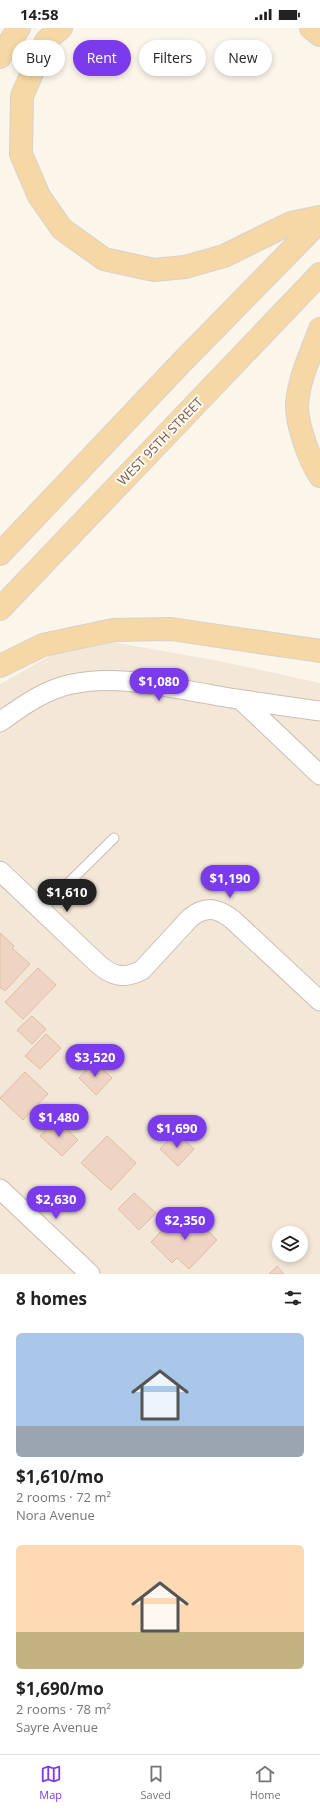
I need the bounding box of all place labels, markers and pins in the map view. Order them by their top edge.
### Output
pin: $1,080 [126,668,192,702]
pin: $1,190 [197,865,263,899]
pin: $1,610 [34,879,100,913]
pin: $3,520 [62,1044,128,1078]
pin: $1,480 [26,1104,92,1138]
pin: $1,690 [144,1115,210,1149]
pin: $2,630 [23,1186,89,1220]
pin: $2,350 [152,1207,218,1241]

